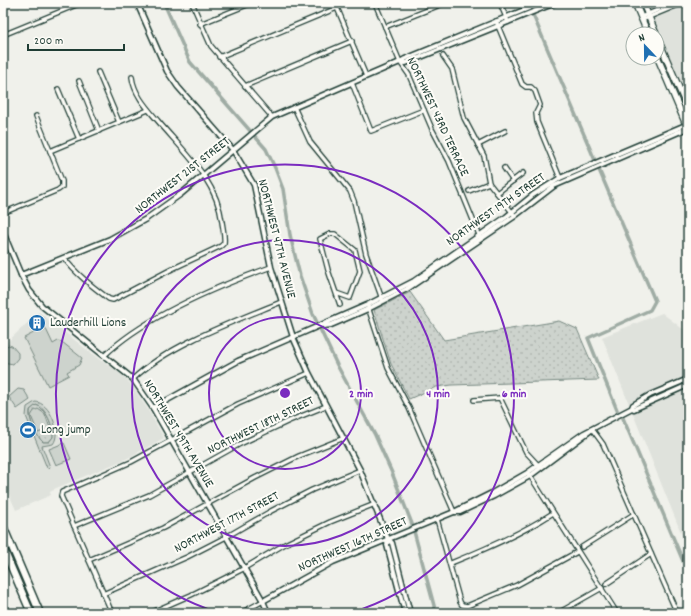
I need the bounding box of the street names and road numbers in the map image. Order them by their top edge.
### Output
street label: NORTHWEST 43RD TERRACE [401,54,473,180]
street label: NORTHWEST 21ST STREET [131,133,235,219]
street label: NORTHWEST 19TH STREET [443,169,549,251]
street label: NORTHWEST 47TH AVENUE [252,177,300,301]
street label: NORTHWEST 49TH AVENUE [138,376,218,492]
street label: NORTHWEST 18TH STREET [204,392,318,460]
street label: NORTHWEST 17TH STREET [171,487,283,559]
street label: NORTHWEST 16TH STREET [295,512,411,578]

